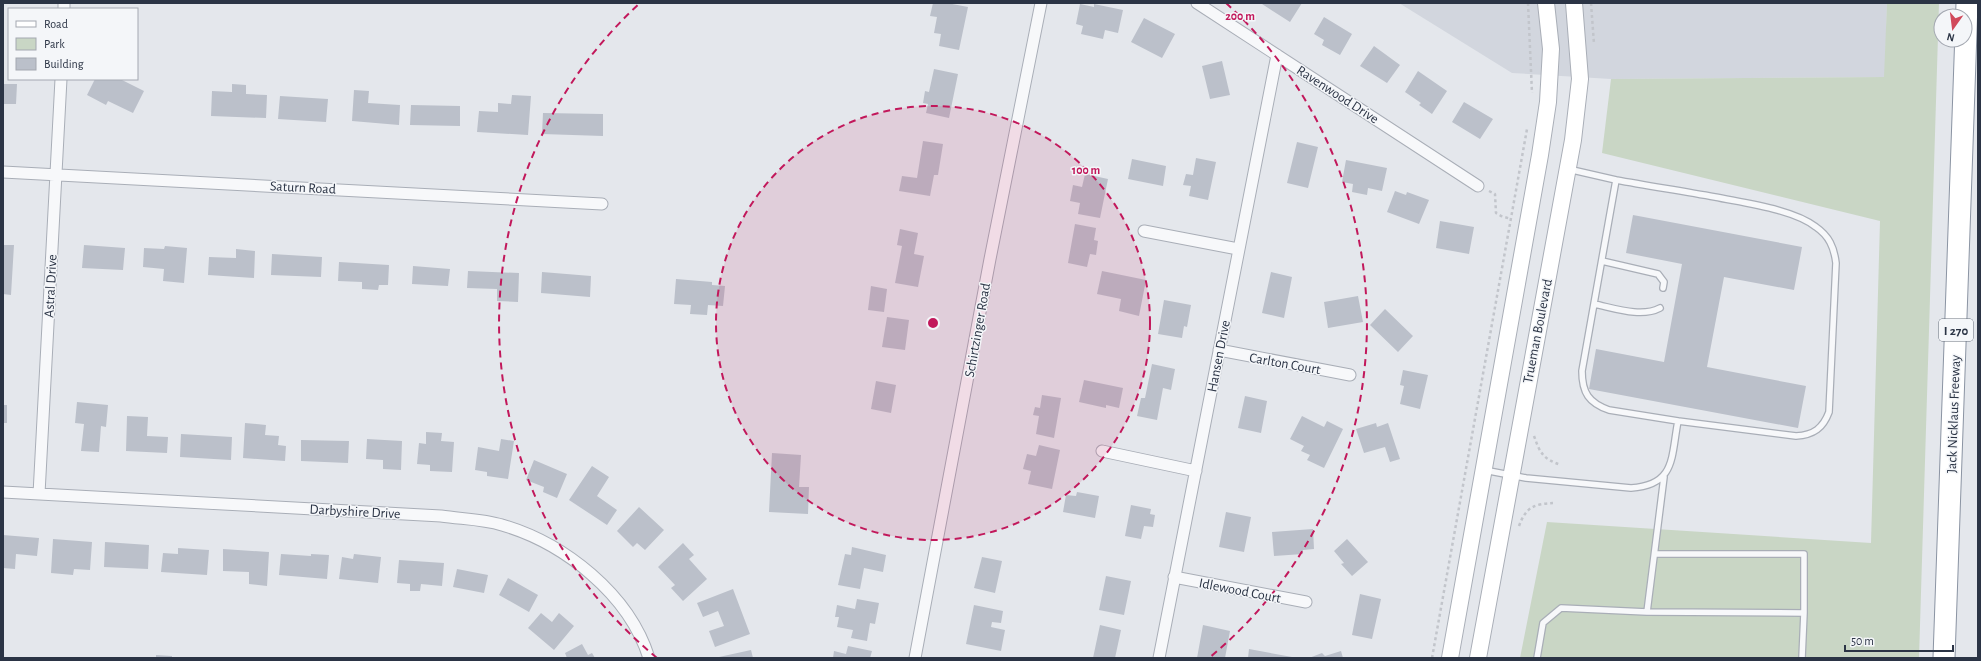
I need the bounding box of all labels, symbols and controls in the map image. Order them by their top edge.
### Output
legend [8,8,138,80]
north arrow [1933,8,1973,48]
text: 200 m [1225,10,1255,22]
text: Road [44,18,68,30]
text: N [1946,31,1956,43]
text: Park [44,38,65,50]
text: Building [44,58,84,70]
street label: Ravenwood Drive [1294,63,1381,126]
text: 100 m [1072,164,1100,176]
street label: Saturn Road [270,179,336,197]
street label: Astral Drive [42,254,60,318]
street label: Trueman Boulevard [1521,278,1555,385]
street label: Schirtzinger Road [963,282,993,379]
centre of rings [926,316,940,330]
street label: Hansen Drive [1205,319,1233,393]
road number: I 270 [1939,319,1973,341]
street label: Carlton Court [1248,351,1322,377]
street label: Jack Nicklaus Freeway [1945,355,1963,473]
street label: Darbyshire Drive [309,503,401,521]
street label: Idlewood Court [1198,576,1282,606]
scale bar [1845,627,1953,653]
text: 50 m [1851,635,1874,647]

